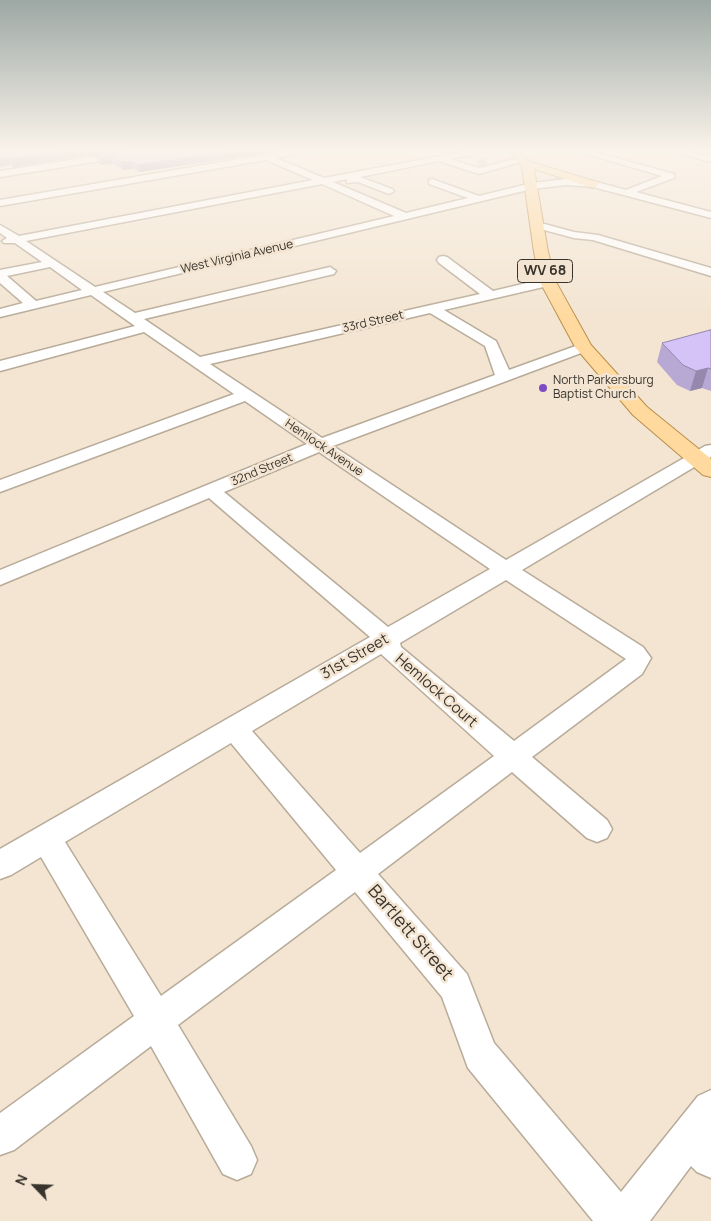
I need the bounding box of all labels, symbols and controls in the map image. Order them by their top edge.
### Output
street label: West Virginia Avenue [179,237,295,277]
road number: WV 68 [518,260,572,282]
street label: 33rd Street [341,308,405,336]
place label: North Parkersburg Baptist Church [553,374,654,402]
marker: North Parkersburg Baptist Church [537,382,549,394]
street label: Hemlock Avenue [282,417,366,479]
street label: 32nd Street [229,451,295,489]
street label: 31st Street [318,630,392,684]
street label: Hemlock Court [391,651,481,731]
street label: Bartlett Street [363,881,457,985]
north arrow [10,1161,60,1211]
text: N [10,1171,32,1188]

